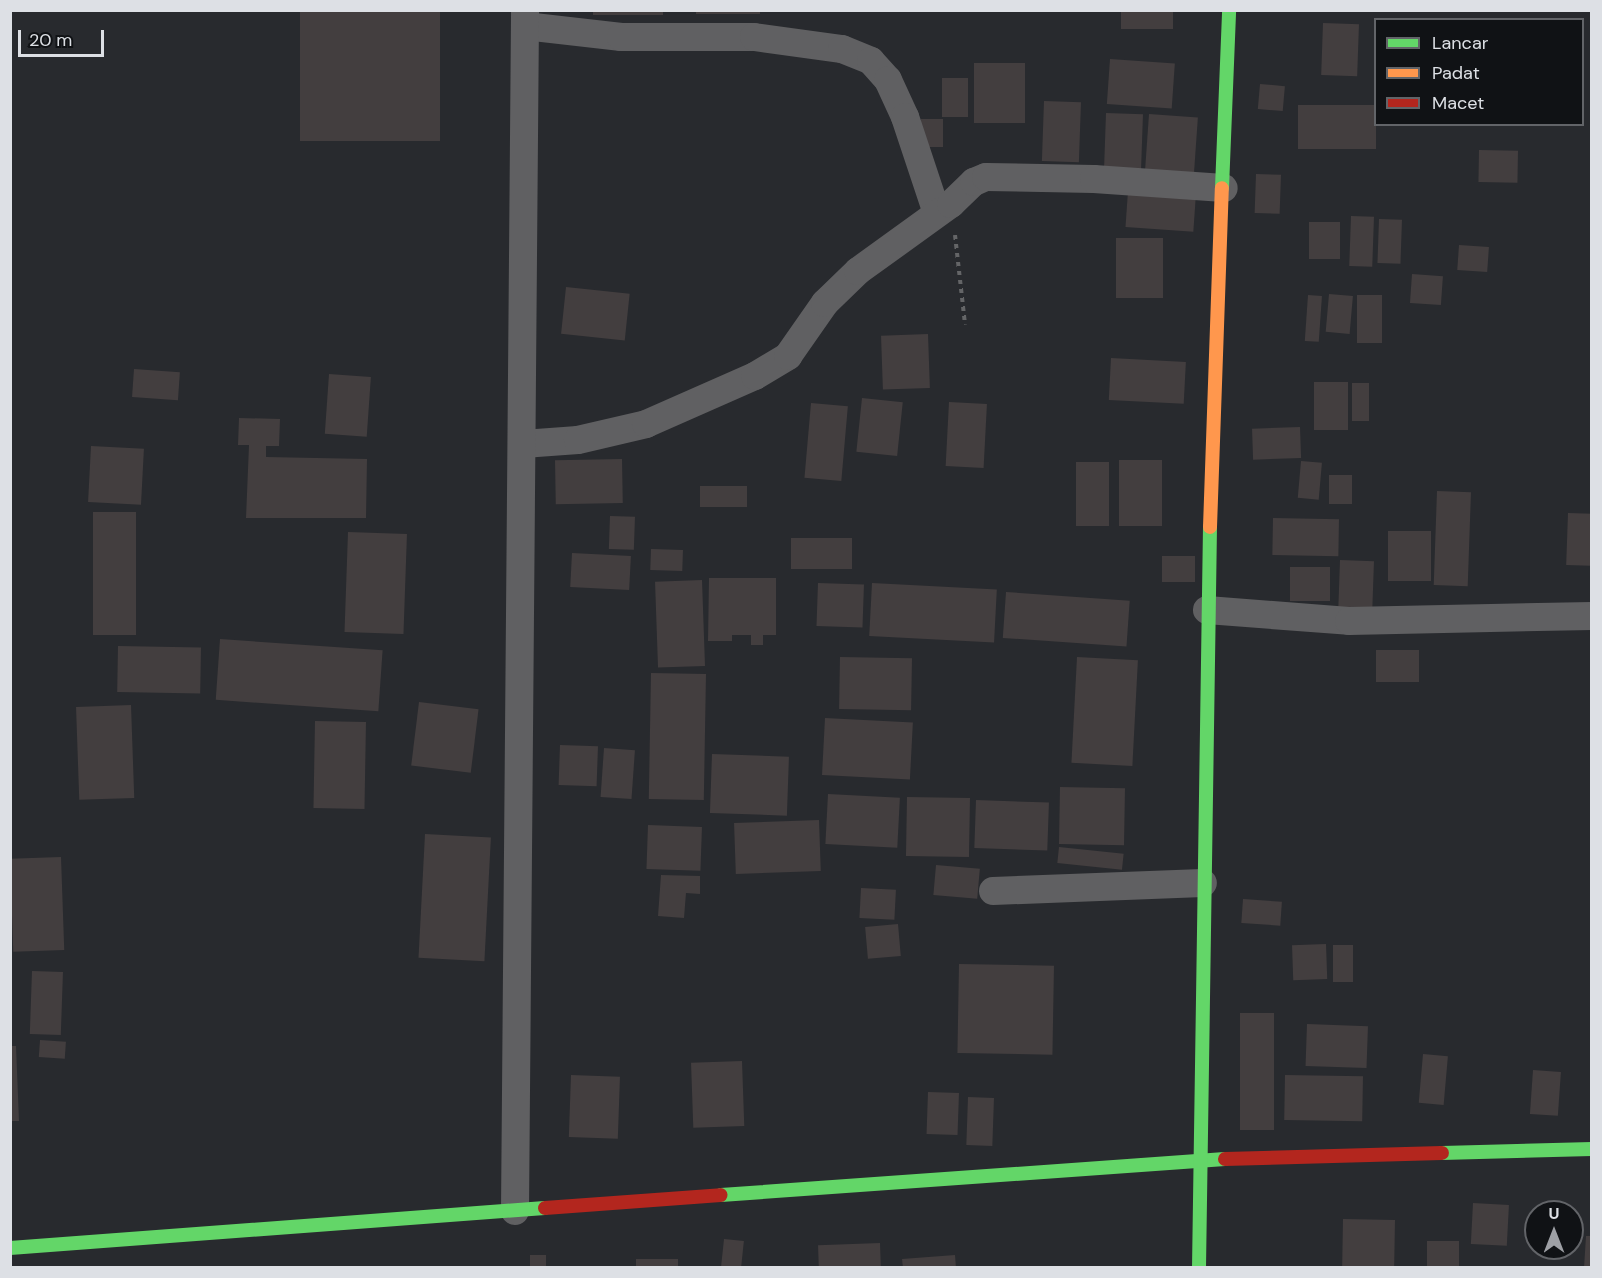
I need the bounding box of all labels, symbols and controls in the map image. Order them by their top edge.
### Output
scale bar [21,18,106,56]
legend [1374,18,1584,126]
text: 20 m [29,28,72,52]
text: Lancar [1432,31,1488,55]
text: Padat [1432,61,1480,85]
text: Macet [1432,91,1484,115]
north arrow [1524,1200,1584,1260]
text: U [1549,1203,1559,1224]

